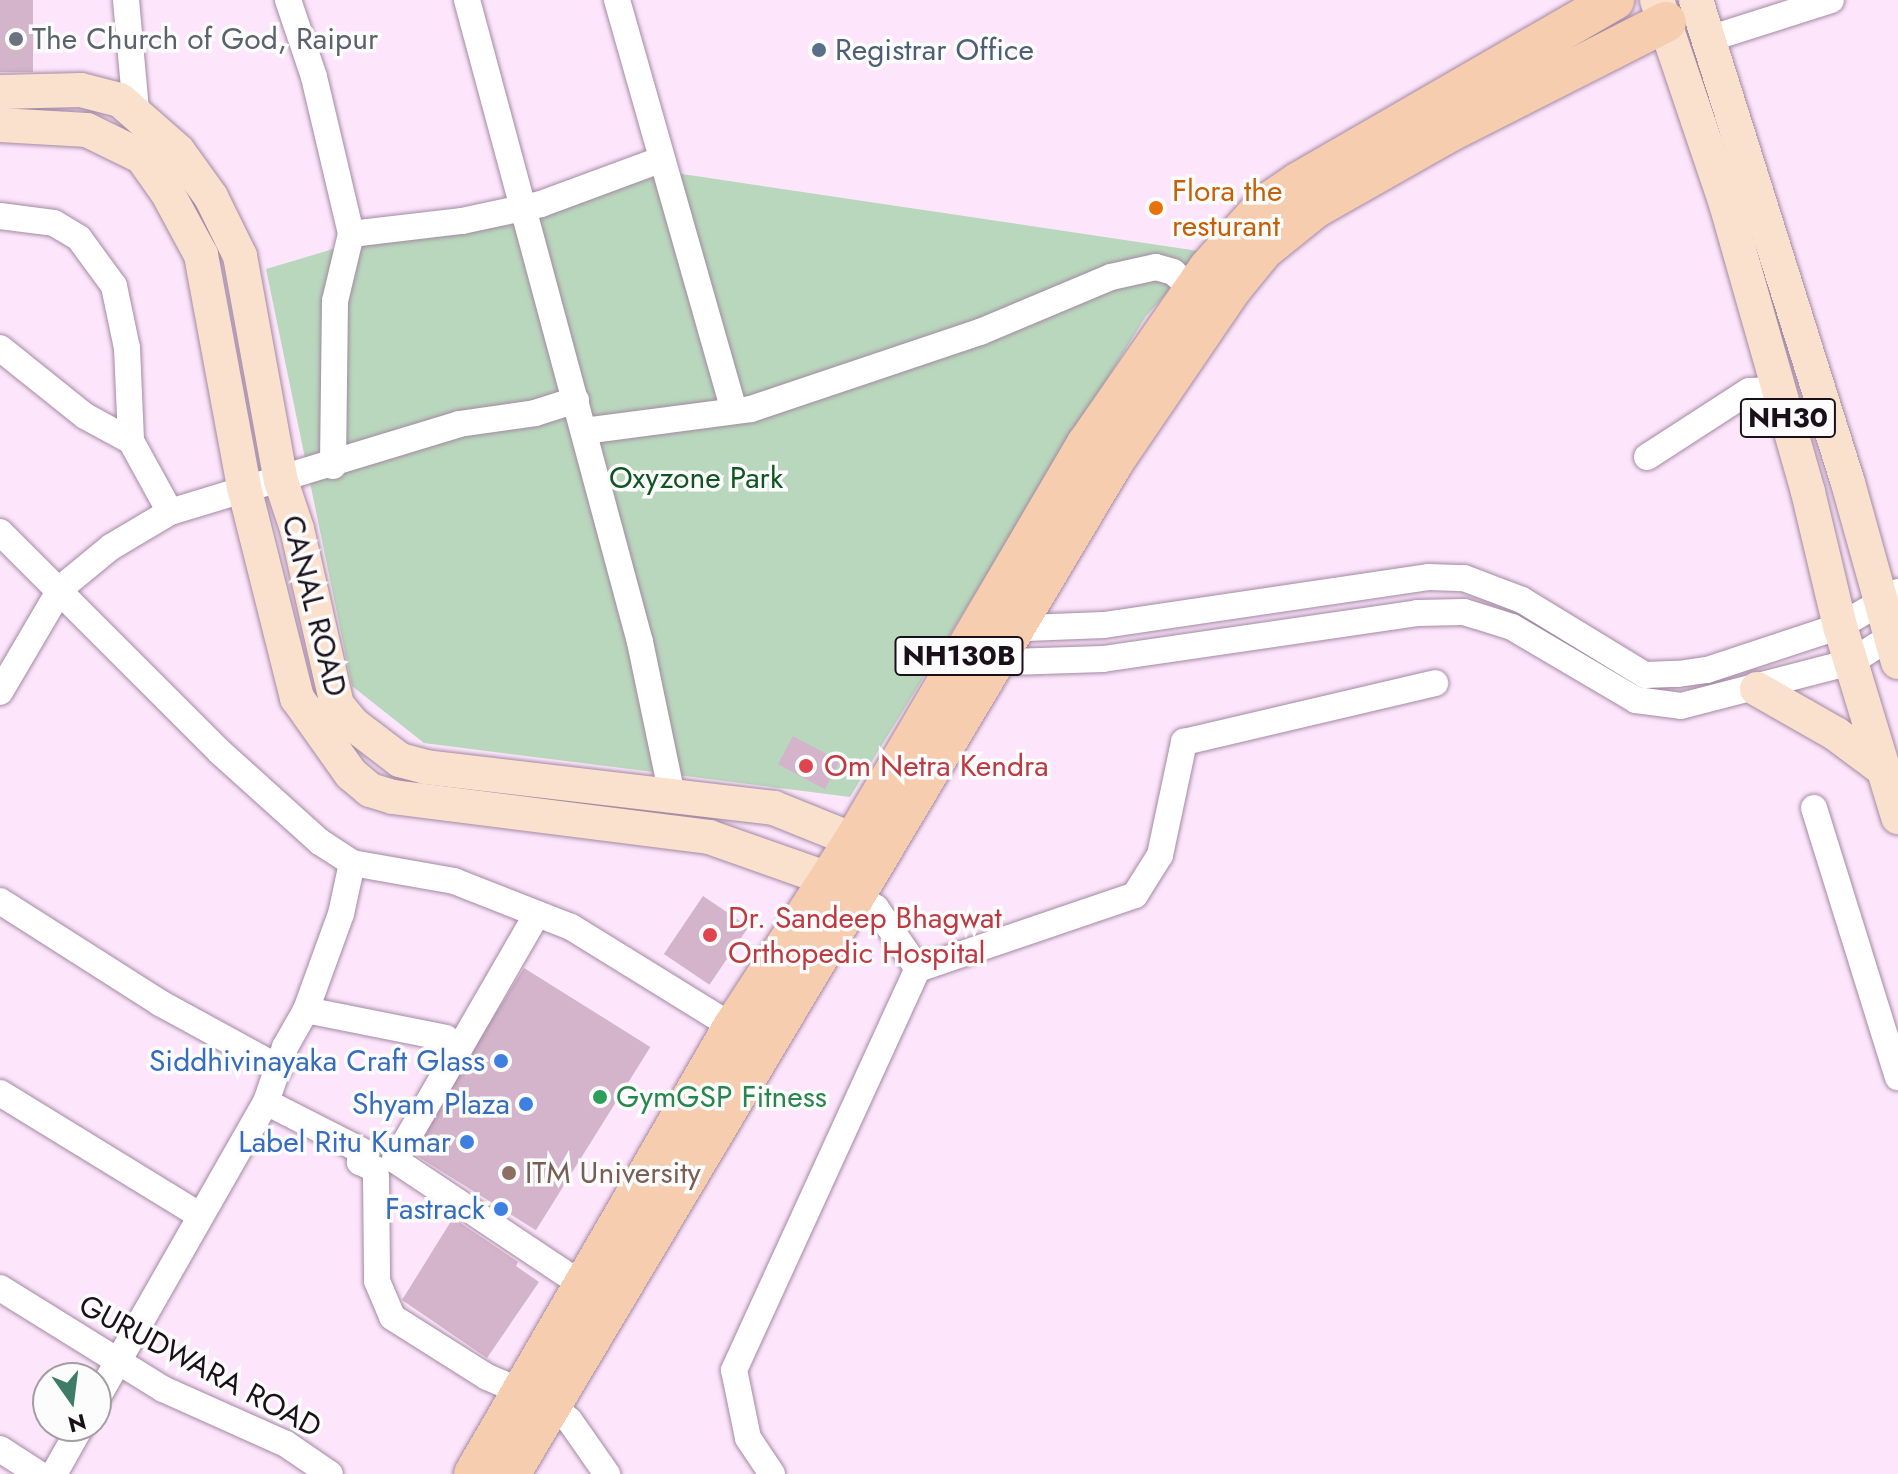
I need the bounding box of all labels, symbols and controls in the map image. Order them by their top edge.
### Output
place label: The Church of God, Raipur [32,21,378,57]
marker: The Church of God, Raipur [7,30,25,48]
place label: Registrar Office [835,32,1034,68]
marker: Registrar Office [810,41,828,59]
place label: Flora the resturant [1172,173,1282,244]
marker: Flora the resturant [1147,199,1165,217]
road number: NH30 [1738,394,1838,442]
park label: Oxyzone Park [609,460,783,496]
street label: CANAL ROAD [274,512,354,700]
road number: NH130B [893,632,1025,680]
place label: Om Netra Kendra [824,748,1049,784]
marker: Om Netra Kendra [795,755,817,777]
place label: Dr. Sandeep Bhagwat Orthopedic Hospital [728,900,1002,970]
marker: Dr. Sandeep Bhagwat Orthopedic Hospital [699,924,721,946]
place label: Siddhivinayaka Craft Glass [149,1043,485,1079]
marker: Siddhivinayaka Craft Glass [492,1052,510,1070]
place label: GymGSP Fitness [616,1079,827,1115]
place label: Shyam Plaza [352,1086,510,1122]
marker: GymGSP Fitness [591,1088,609,1106]
marker: Shyam Plaza [517,1095,535,1113]
place label: Label Ritu Kumar [238,1124,451,1160]
marker: Label Ritu Kumar [458,1133,476,1151]
place label: ITM University [525,1155,701,1191]
marker: ITM University [500,1164,518,1182]
place label: Fastrack [385,1191,485,1227]
marker: Fastrack [492,1200,510,1218]
street label: GURUDWARA ROAD [73,1287,327,1445]
north arrow [32,1362,112,1442]
text: N [65,1406,90,1441]

